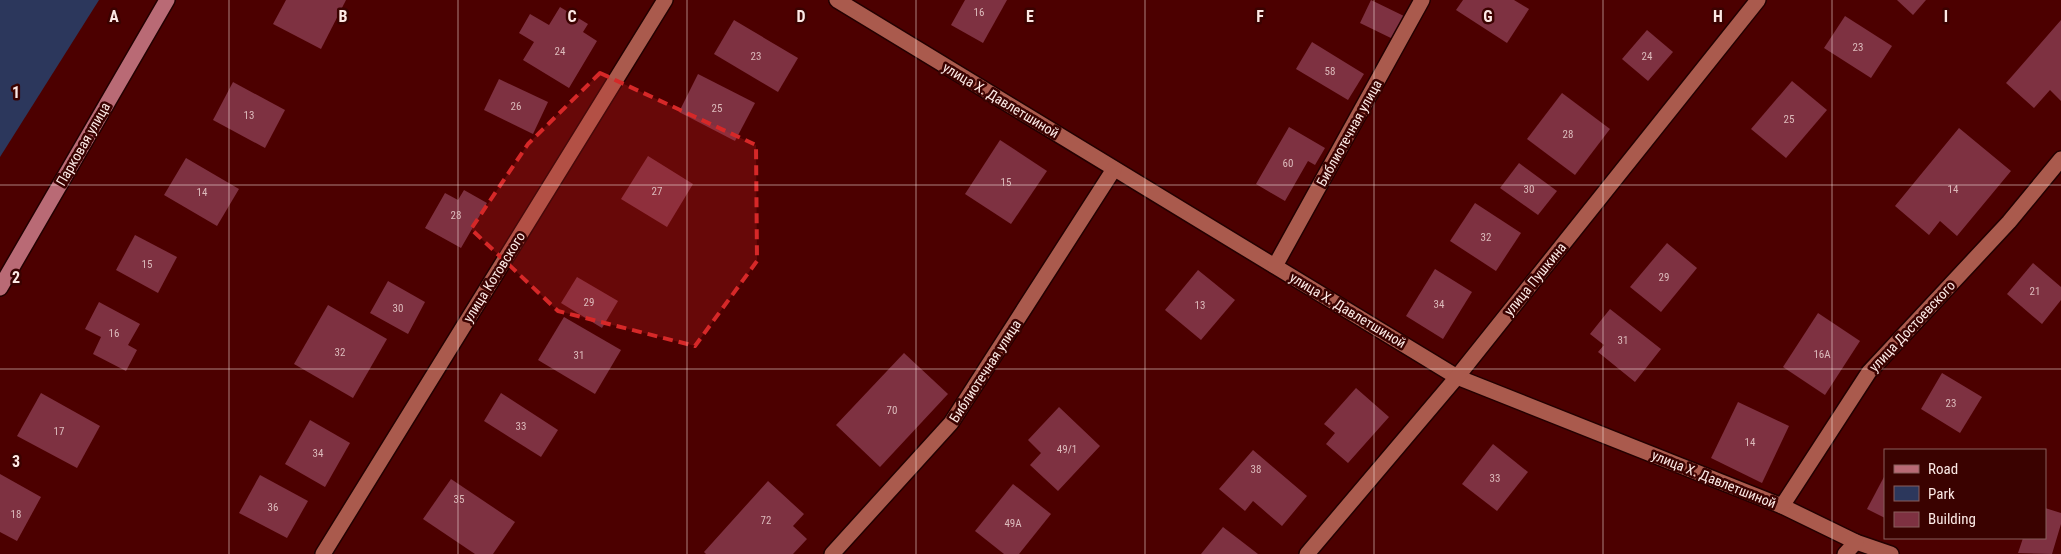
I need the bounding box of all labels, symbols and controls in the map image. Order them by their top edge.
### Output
house number: 16 [974,6,984,19]
text: A [109,7,119,26]
text: B [339,7,348,26]
text: C [567,7,577,26]
text: D [796,7,806,26]
text: E [1026,7,1034,26]
text: F [1256,7,1264,26]
text: G [1483,7,1493,26]
text: H [1713,7,1723,26]
text: I [1944,7,1948,26]
house number: 23 [1853,41,1863,54]
house number: 24 [555,45,566,58]
house number: 23 [751,50,761,63]
house number: 24 [1642,50,1653,63]
street label: улица Х. Давлетшиной [940,59,1062,141]
house number: 58 [1325,65,1335,78]
street label: Библиотечная улица [1313,77,1385,189]
text: 1 [12,83,20,102]
street label: Парковая улица [53,100,113,188]
house number: 26 [511,100,521,113]
house number: 25 [712,102,722,115]
house number: 13 [244,109,254,122]
house number: 25 [1784,113,1794,126]
house number: 28 [1563,128,1573,141]
house number: 60 [1283,157,1293,170]
house number: 15 [1001,176,1011,189]
house number: 30 [1524,183,1534,196]
house number: 14 [1948,183,1959,196]
house number: 27 [652,185,662,198]
house number: 14 [197,186,208,199]
house number: 28 [451,209,461,222]
street label: улица Котовского [460,229,528,325]
house number: 32 [1481,231,1491,244]
street label: улица Пушкина [1501,239,1569,319]
house number: 15 [142,258,152,271]
text: 2 [12,268,20,287]
street label: улица Х. Давлетшиной [1287,269,1409,351]
house number: 29 [1659,271,1669,284]
street label: улица Достоевского [1866,277,1958,375]
house number: 21 [2030,285,2040,298]
house number: 29 [584,296,594,309]
house number: 34 [1434,298,1445,311]
house number: 13 [1195,299,1205,312]
house number: 30 [393,302,403,315]
street label: Библиотечная улица [946,317,1024,425]
house number: 16 [109,327,119,340]
house number: 31 [1618,334,1628,347]
house number: 32 [335,346,345,359]
house number: 16А [1813,348,1831,361]
house number: 31 [574,349,584,362]
house number: 23 [1946,397,1956,410]
house number: 70 [887,404,897,417]
house number: 33 [516,420,526,433]
house number: 17 [54,425,64,438]
house number: 14 [1745,436,1756,449]
house number: 49/1 [1057,443,1077,456]
house number: 34 [313,447,324,460]
street label: улица Х. Давлетшиной [1650,447,1778,511]
legend [1884,449,2046,539]
text: 3 [12,452,20,471]
text: Road [1928,460,1958,478]
house number: 38 [1251,463,1261,476]
house number: 33 [1490,472,1500,485]
text: Park [1928,485,1955,503]
house number: 35 [454,493,464,506]
house number: 36 [268,501,278,514]
house number: 18 [11,508,21,521]
text: Building [1928,510,1976,528]
house number: 72 [761,514,771,527]
house number: 49А [1004,517,1022,530]

